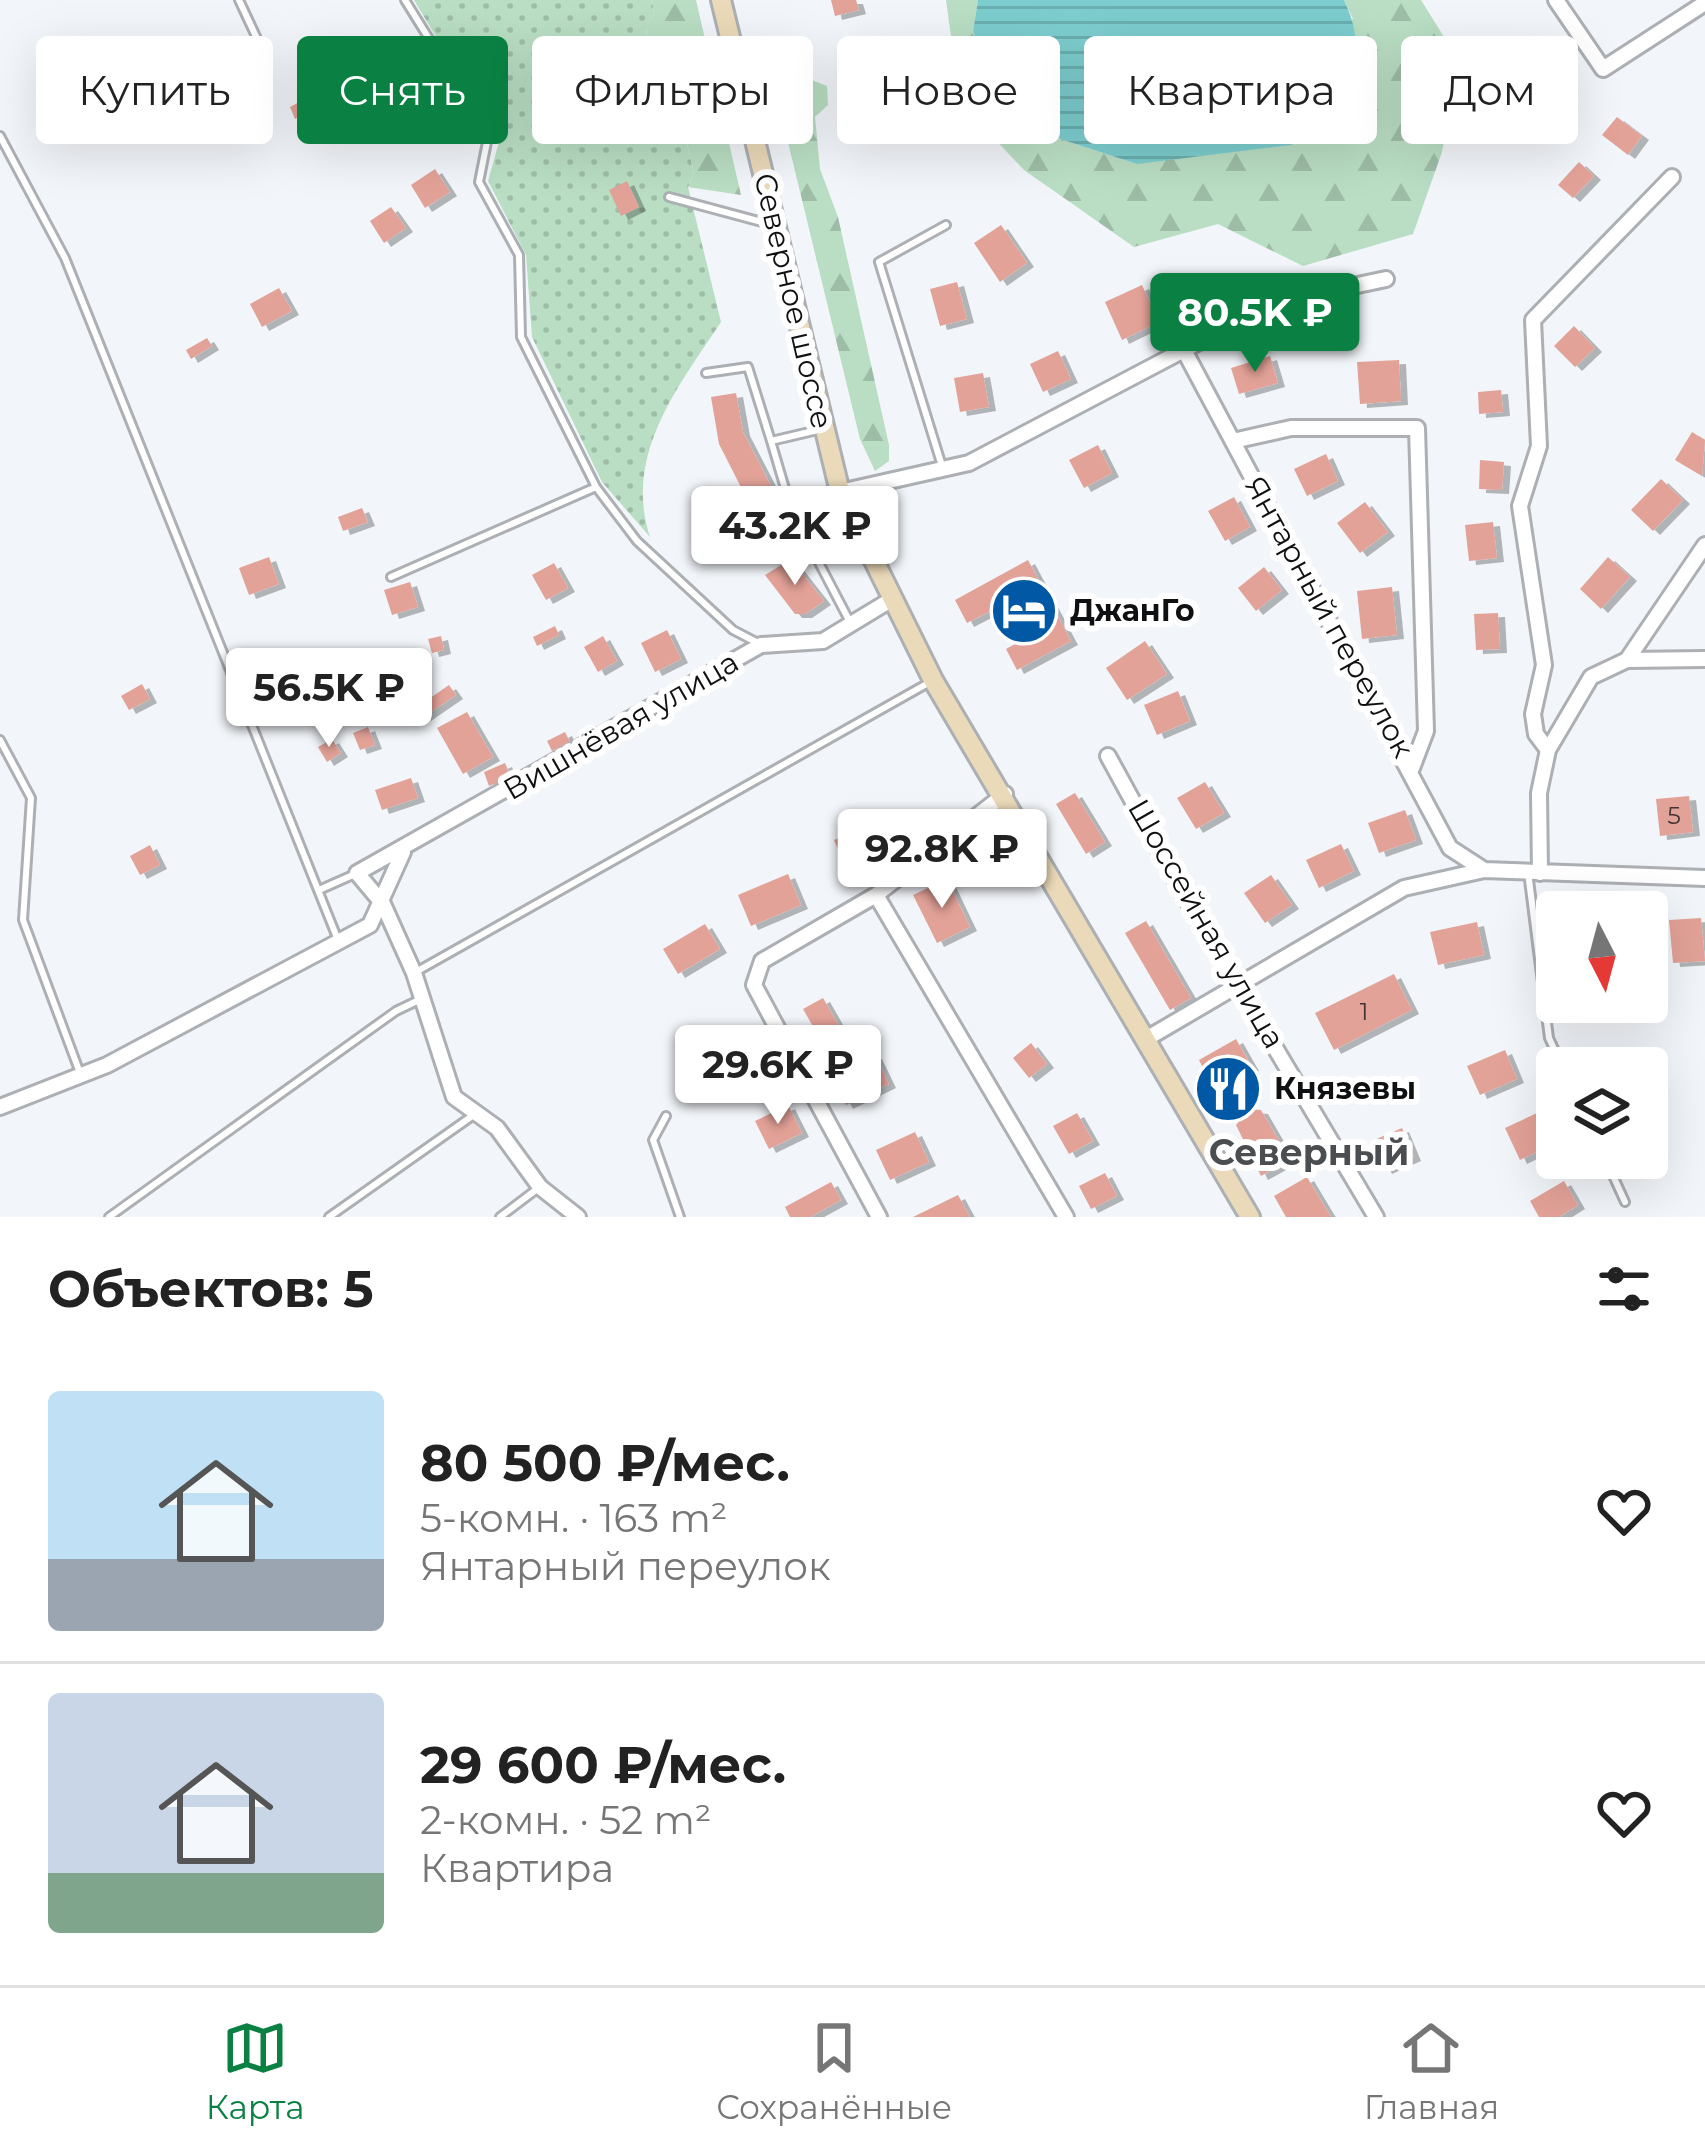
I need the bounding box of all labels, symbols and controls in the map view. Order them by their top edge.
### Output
chip: Купить [36,36,273,144]
chip: Снять [297,36,508,144]
chip: Фильтры [532,36,813,144]
chip: Новое [837,36,1060,144]
chip: Квартира [1084,36,1377,144]
chip: Дом [1401,36,1578,144]
street label: Северное шоссе [746,170,841,432]
pin: 80.5K ₽ [1144,273,1366,375]
text: 80.5K ₽ [1177,288,1333,336]
street label: Янтарный переулок [1237,470,1422,764]
pin: 43.2K ₽ [684,486,906,588]
text: 43.2K ₽ [718,501,872,549]
hotel icon: ДжанГо [989,576,1059,646]
place label: ДжанГо [1070,592,1195,629]
street label: Вишнёвая улица [497,643,745,808]
pin: 56.5K ₽ [218,648,440,750]
text: 56.5K ₽ [253,663,405,711]
street label: Шоссейная улица [1120,792,1293,1055]
house number: 5 [1667,801,1681,830]
pin: 92.8K ₽ [831,809,1053,911]
text: 92.8K ₽ [865,824,1019,872]
north arrow [1536,891,1668,1023]
map controls [1536,891,1668,1179]
house number: 1 [1360,997,1368,1026]
pin: 29.6K ₽ [667,1025,889,1127]
text: 29.6K ₽ [702,1040,854,1088]
button: layers [1536,1047,1668,1179]
restaurant icon: Князевы [1193,1054,1263,1124]
place label: Князевы [1274,1070,1416,1107]
district label: Северный [1209,1130,1409,1174]
icon: filters [1591,1256,1657,1322]
text: Объектов: 5 [48,1258,374,1320]
text: 80 500 ₽/мес. [420,1432,790,1494]
icon: home [144,1439,288,1583]
icon: heart [1591,1478,1657,1544]
text: 5-комн. · 163 m² [420,1494,728,1542]
text: Янтарный переулок [420,1542,831,1590]
text: 29 600 ₽/мес. [420,1734,786,1796]
icon: home [144,1741,288,1885]
icon: heart [1591,1780,1657,1846]
text: 2-комн. · 52 m² [420,1796,712,1844]
text: Квартира [420,1844,614,1892]
tab: Карта [206,2015,305,2127]
tab: Сохранённые [716,2015,952,2127]
tab: Главная [1364,2015,1499,2127]

